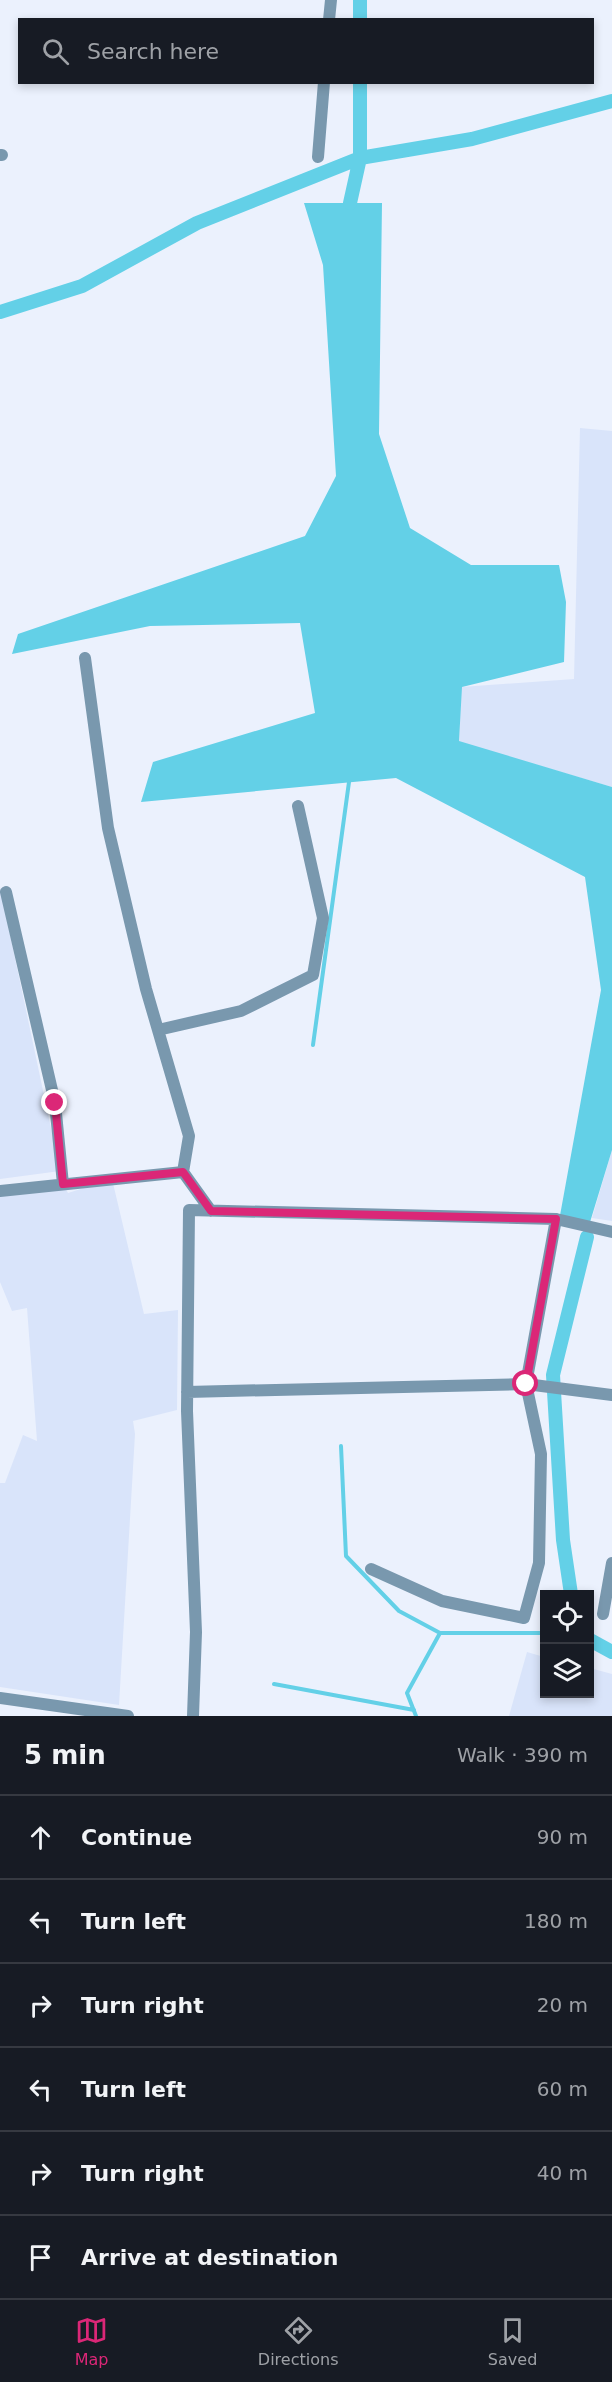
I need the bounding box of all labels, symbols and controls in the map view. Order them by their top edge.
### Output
search box [18,18,594,84]
icon: search [39,35,72,68]
text: Search here [87,39,219,64]
route end [41,1089,67,1115]
route start [512,1370,538,1396]
map controls [540,1590,594,1698]
button: locate [540,1590,594,1644]
button: layers [540,1644,594,1698]
text: 5 min [24,1740,106,1770]
text: Walk · 390 m [457,1743,588,1767]
icon: ahead [24,1821,57,1854]
text: Continue [81,1825,192,1850]
text: 90 m [537,1825,588,1849]
icon: left [24,1905,57,1938]
text: Turn left [81,1909,186,1934]
text: 180 m [524,1909,588,1933]
icon: right [24,1989,57,2022]
text: Turn right [81,1993,204,2018]
text: 20 m [537,1993,588,2017]
icon: left [24,2073,57,2106]
text: Turn left [81,2077,186,2102]
text: 60 m [537,2077,588,2101]
icon: right [24,2157,57,2190]
text: Turn right [81,2161,204,2186]
text: 40 m [537,2161,588,2185]
icon: arrive [24,2241,57,2274]
text: Arrive at destination [81,2245,338,2270]
tab: Map [75,2314,108,2369]
tab: Directions [258,2314,338,2369]
tab: Saved [488,2314,537,2369]

